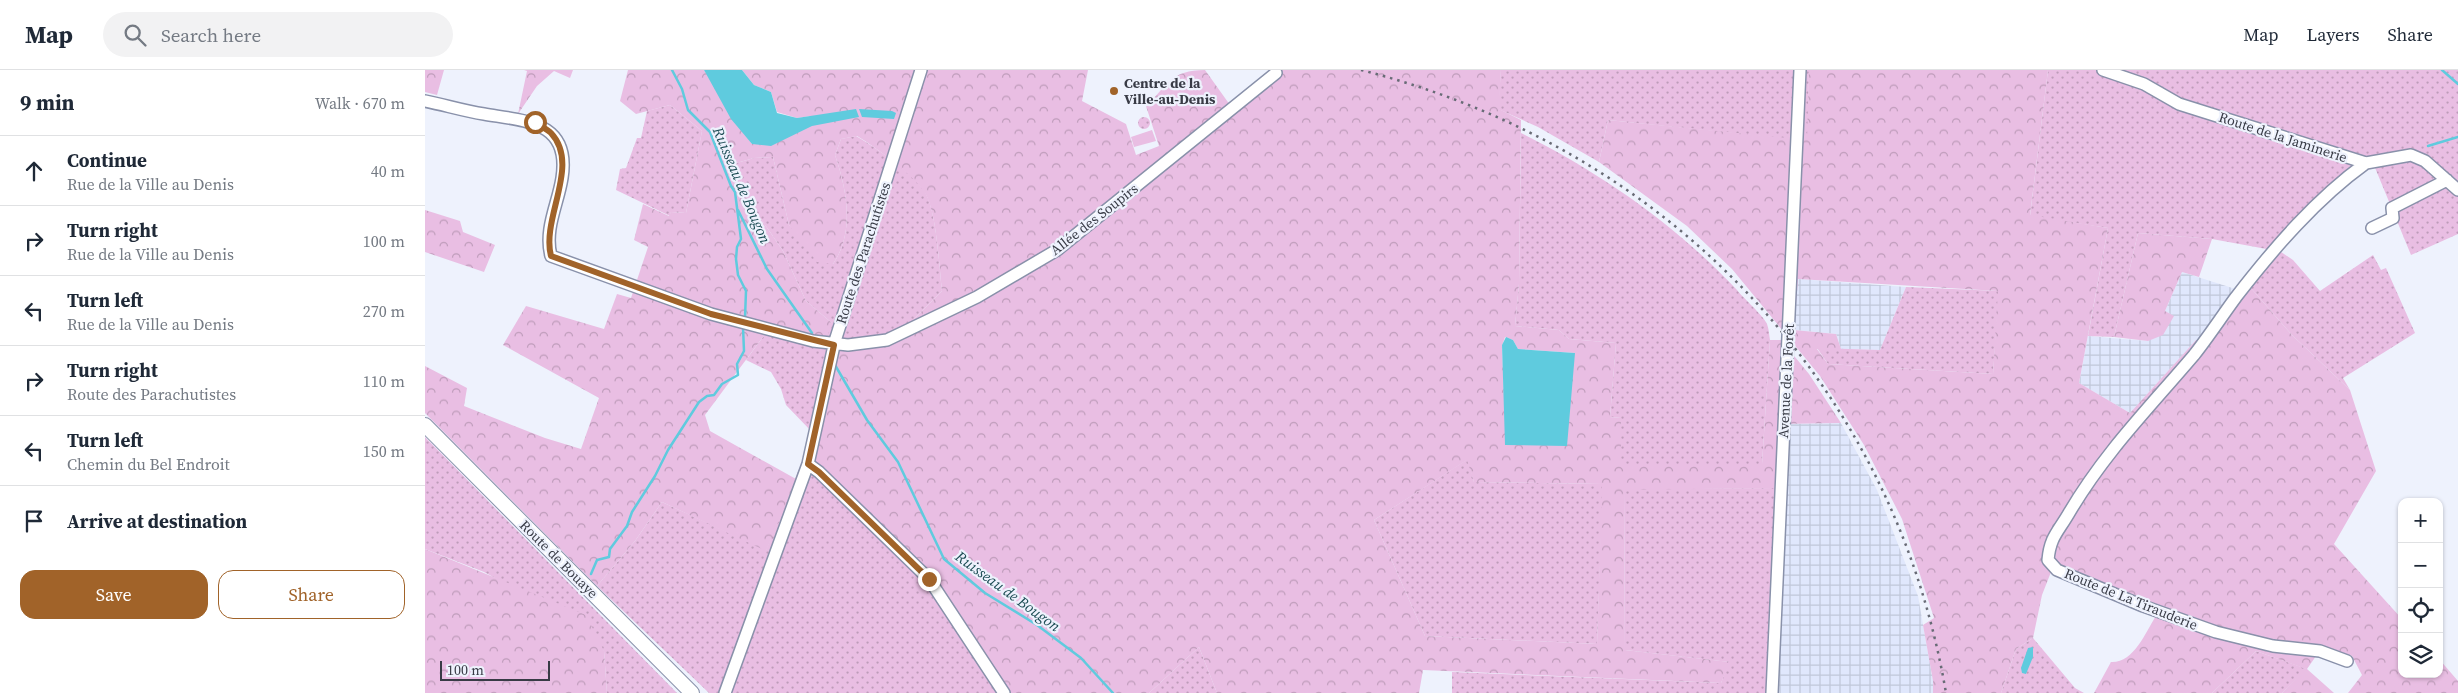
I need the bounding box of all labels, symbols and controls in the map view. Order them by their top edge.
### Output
search box [103,12,453,57]
text: Map [25,18,73,51]
icon: search [121,21,149,49]
text: Search here [161,22,261,48]
text: Map [2243,22,2278,47]
text: Layers [2306,22,2359,47]
text: Share [2387,22,2433,47]
place label: Centre de la Ville-au-Denis [1124,73,1216,109]
marker: Centre de la Ville-au-Denis [1108,85,1120,97]
text: 9 min [20,88,75,117]
text: Walk · 670 m [315,92,405,114]
street label: Route de la Jaminerie [2216,107,2350,167]
route start [524,111,547,134]
water label: Ruisseau de Bougon [708,123,776,247]
text: Continue [67,147,147,173]
icon: ahead [20,157,48,185]
text: 40 m [371,160,405,182]
text: Rue de la Ville au Denis [67,173,234,195]
street label: Allée des Soupirs [1046,178,1142,260]
street label: Route des Parachutistes [831,180,895,326]
text: Turn right [67,217,158,243]
icon: right [20,227,48,255]
text: 100 m [363,230,405,252]
text: Rue de la Ville au Denis [67,243,234,265]
text: Turn left [67,287,143,313]
icon: left [20,297,48,325]
text: 270 m [363,300,405,322]
text: Rue de la Ville au Denis [67,313,234,335]
street label: Avenue de la Forêt [1773,323,1799,439]
text: Turn right [67,357,158,383]
icon: right [20,367,48,395]
text: 110 m [363,370,405,392]
text: Route des Parachutistes [67,383,236,405]
text: Turn left [67,427,143,453]
icon: left [20,437,48,465]
text: 150 m [363,440,405,462]
text: Chemin du Bel Endroit [67,453,230,475]
map controls [2398,498,2443,678]
button: + [2398,498,2443,543]
icon: arrive [20,507,48,535]
text: Arrive at destination [67,508,247,534]
street label: Route de Bouaye [515,515,603,603]
button: − [2398,543,2443,588]
water label: Ruisseau de Bougon [951,545,1065,636]
street label: Route de La Tirauderie [2061,563,2201,635]
route end [918,568,941,591]
button: Save [20,570,208,619]
button: Share [218,570,405,619]
button: locate [2398,588,2443,633]
button: layers [2398,633,2443,678]
scale bar [440,658,550,681]
text: 100 m [447,660,484,680]

